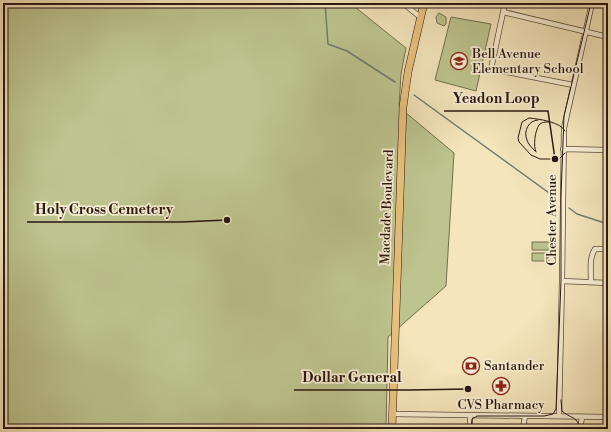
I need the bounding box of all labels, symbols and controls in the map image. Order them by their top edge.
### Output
place label: Bell Avenue Elementary School [471,46,584,77]
school or university icon: Bell Avenue Elementary School [449,51,469,71]
callout: Yeadon Loop [444,85,548,111]
text: Yeadon Loop [452,90,540,108]
street label: Macdade Boulevard [377,148,397,265]
street label: Chester Avenue [544,174,560,266]
callout: Holy Cross Cemetery [27,196,181,222]
text: Holy Cross Cemetery [35,201,174,219]
bank icon: Santander [461,356,481,376]
place label: Santander [484,358,545,374]
callout: Dollar General [294,364,409,390]
text: Dollar General [302,369,402,387]
pharmacy icon: CVS Pharmacy [491,376,511,396]
place label: CVS Pharmacy [457,397,545,413]

